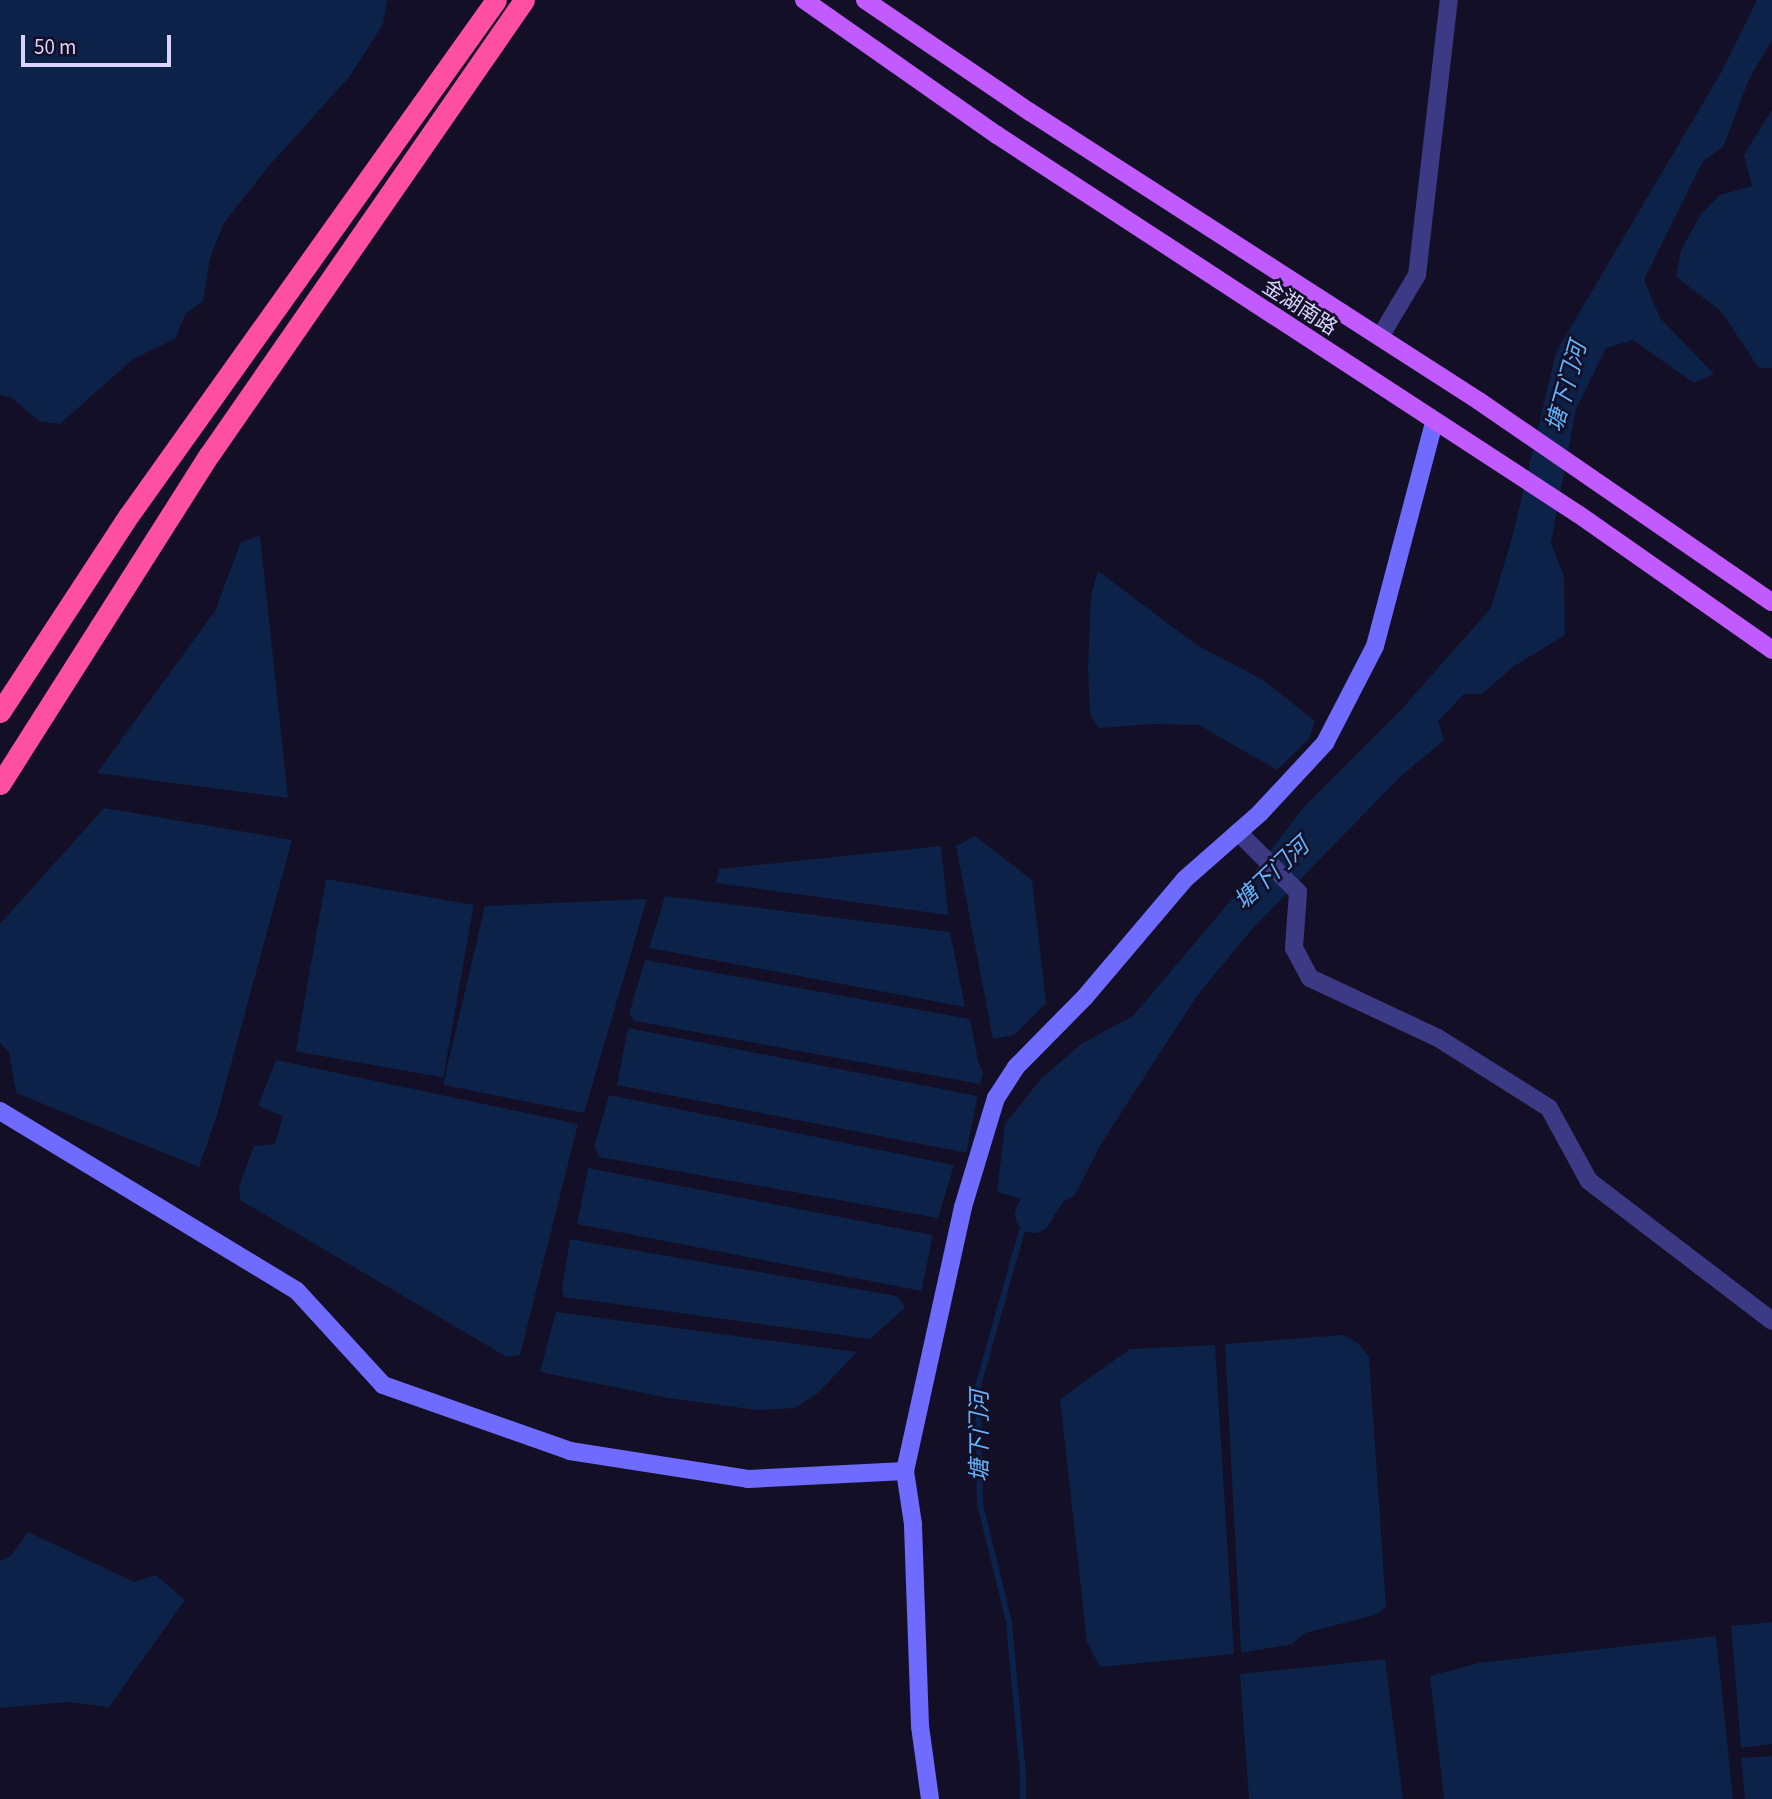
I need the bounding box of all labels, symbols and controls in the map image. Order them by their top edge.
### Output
scale bar [24,21,175,65]
text: 50 m [34,32,76,62]
street label: 金湖南路 [1258,274,1342,340]
water label: 塘下门河 [1541,339,1593,435]
water label: 塘下门河 [1229,833,1315,915]
water label: 塘下门河 [966,1390,994,1482]

